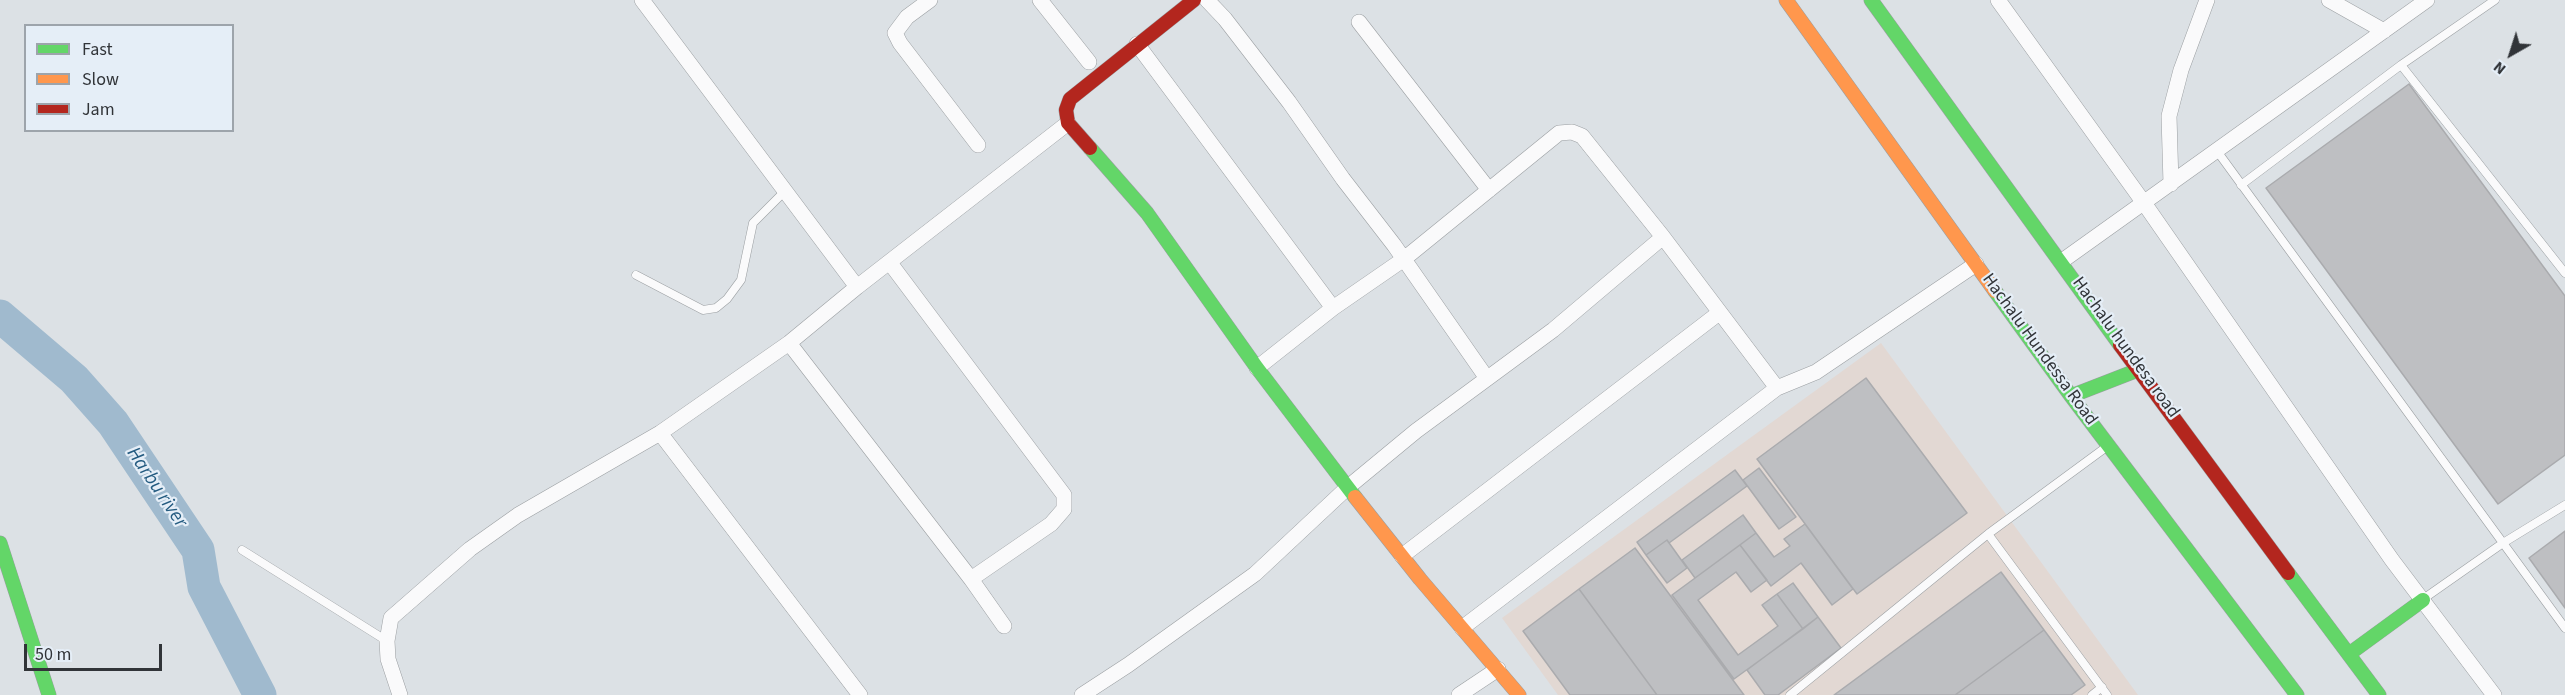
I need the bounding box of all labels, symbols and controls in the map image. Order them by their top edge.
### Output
legend [24,24,234,132]
north arrow [2481,24,2541,84]
text: Fast [82,37,113,62]
text: N [2489,56,2511,80]
text: Slow [82,67,119,92]
text: Jam [82,97,115,122]
street label: Hachalu Hundessa Road [1977,270,2101,430]
street label: Hachalu hundesa road [2067,273,2183,423]
water label: Harbu river [120,443,192,533]
scale bar [27,632,165,670]
text: 50 m [35,642,71,667]

